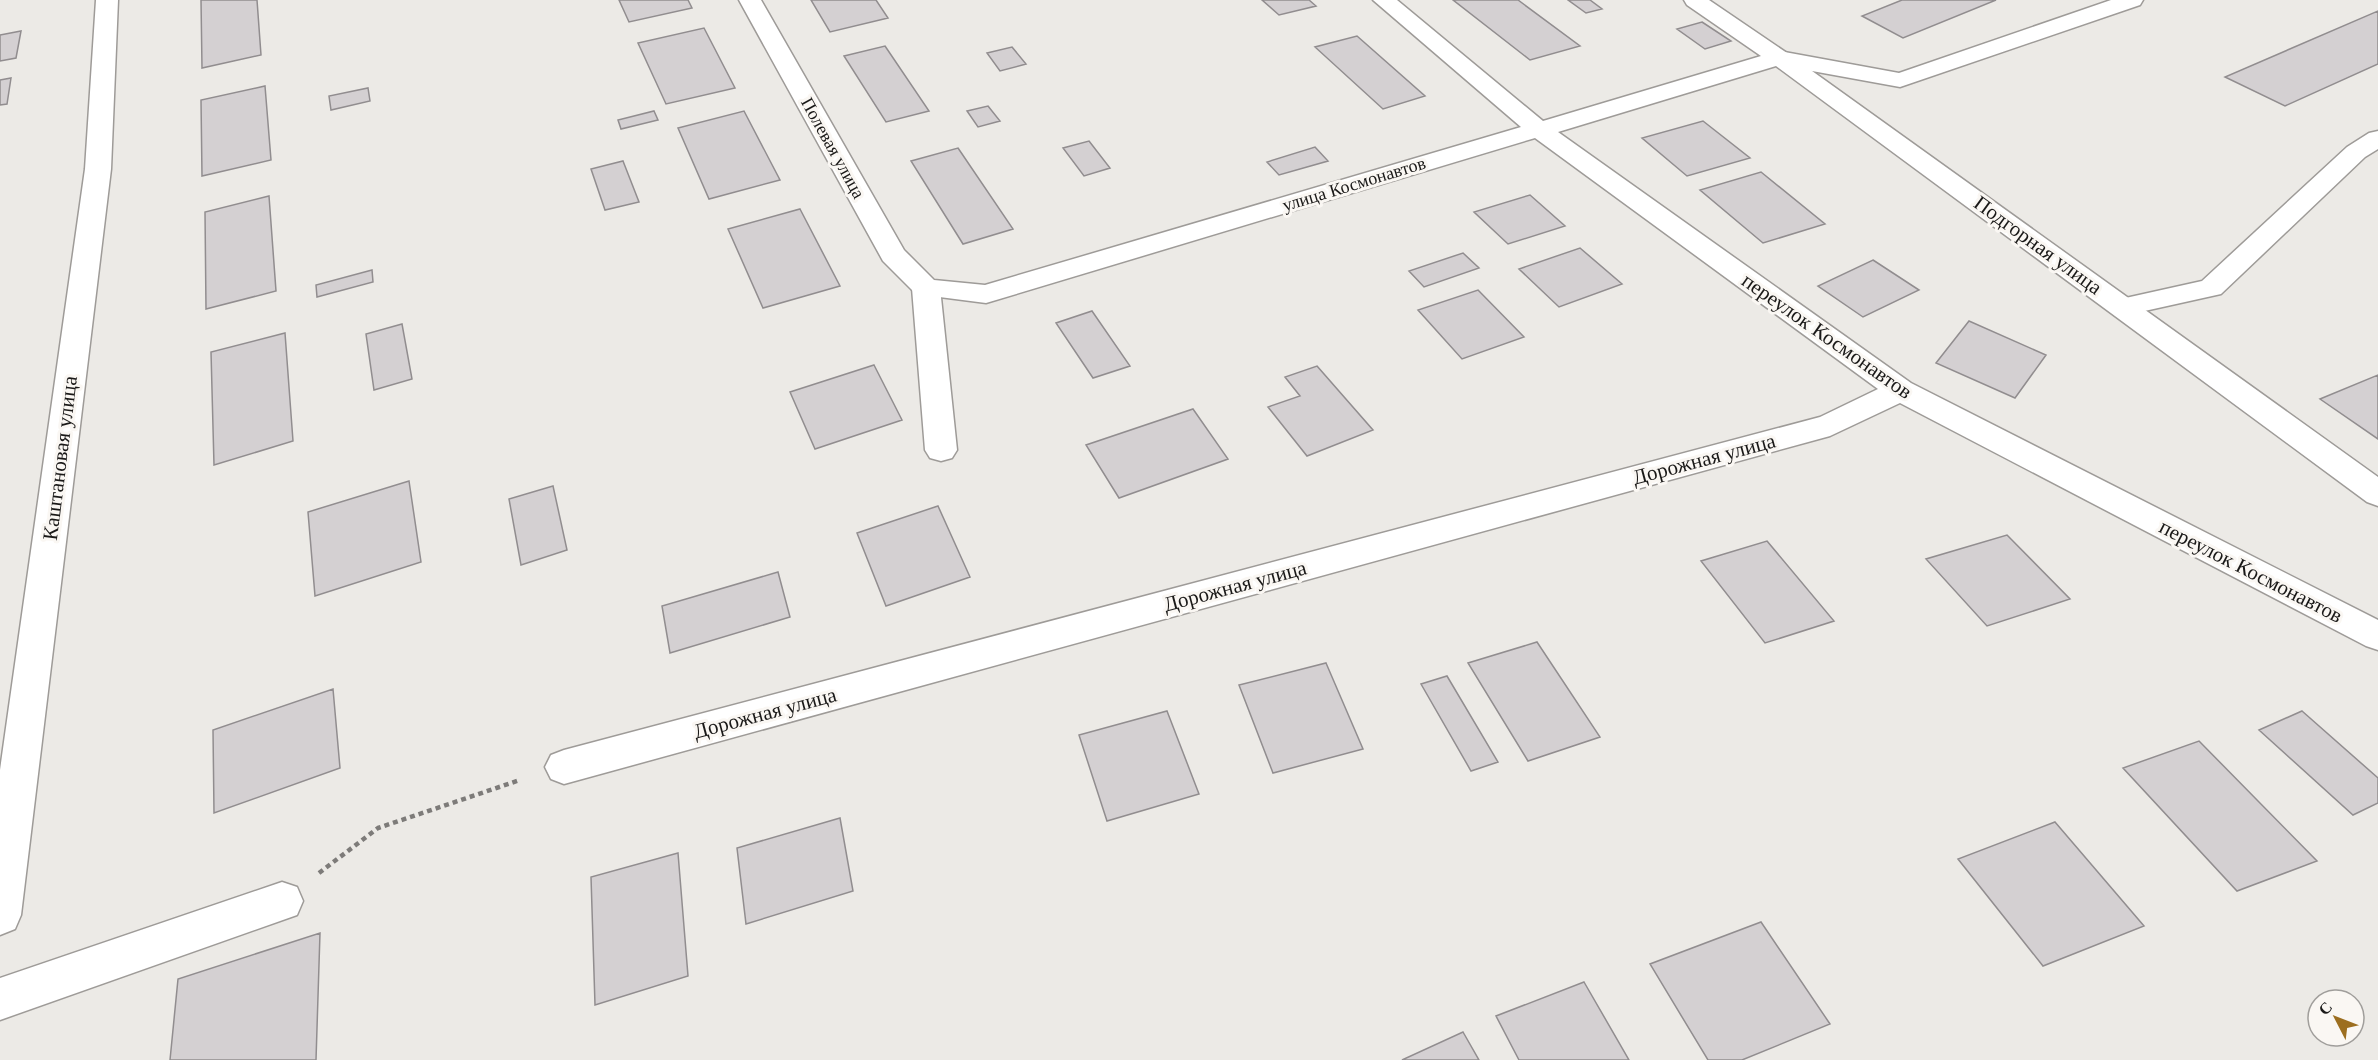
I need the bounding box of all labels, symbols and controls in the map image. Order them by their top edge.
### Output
street label: Полевая улица [797,94,869,202]
street label: улица Космонавтов [1280,153,1428,215]
street label: Подгорная улица [1969,191,2107,300]
street label: переулок Космонавтов [1737,268,1917,404]
street label: Каштановая улица [38,374,82,542]
street label: Дорожная улица [1630,428,1779,490]
street label: переулок Космонавтов [2155,514,2347,628]
street label: Дорожная улица [1161,555,1310,617]
street label: Дорожная улица [691,682,840,744]
north arrow [2306,988,2366,1048]
text: С [2315,998,2335,1018]

